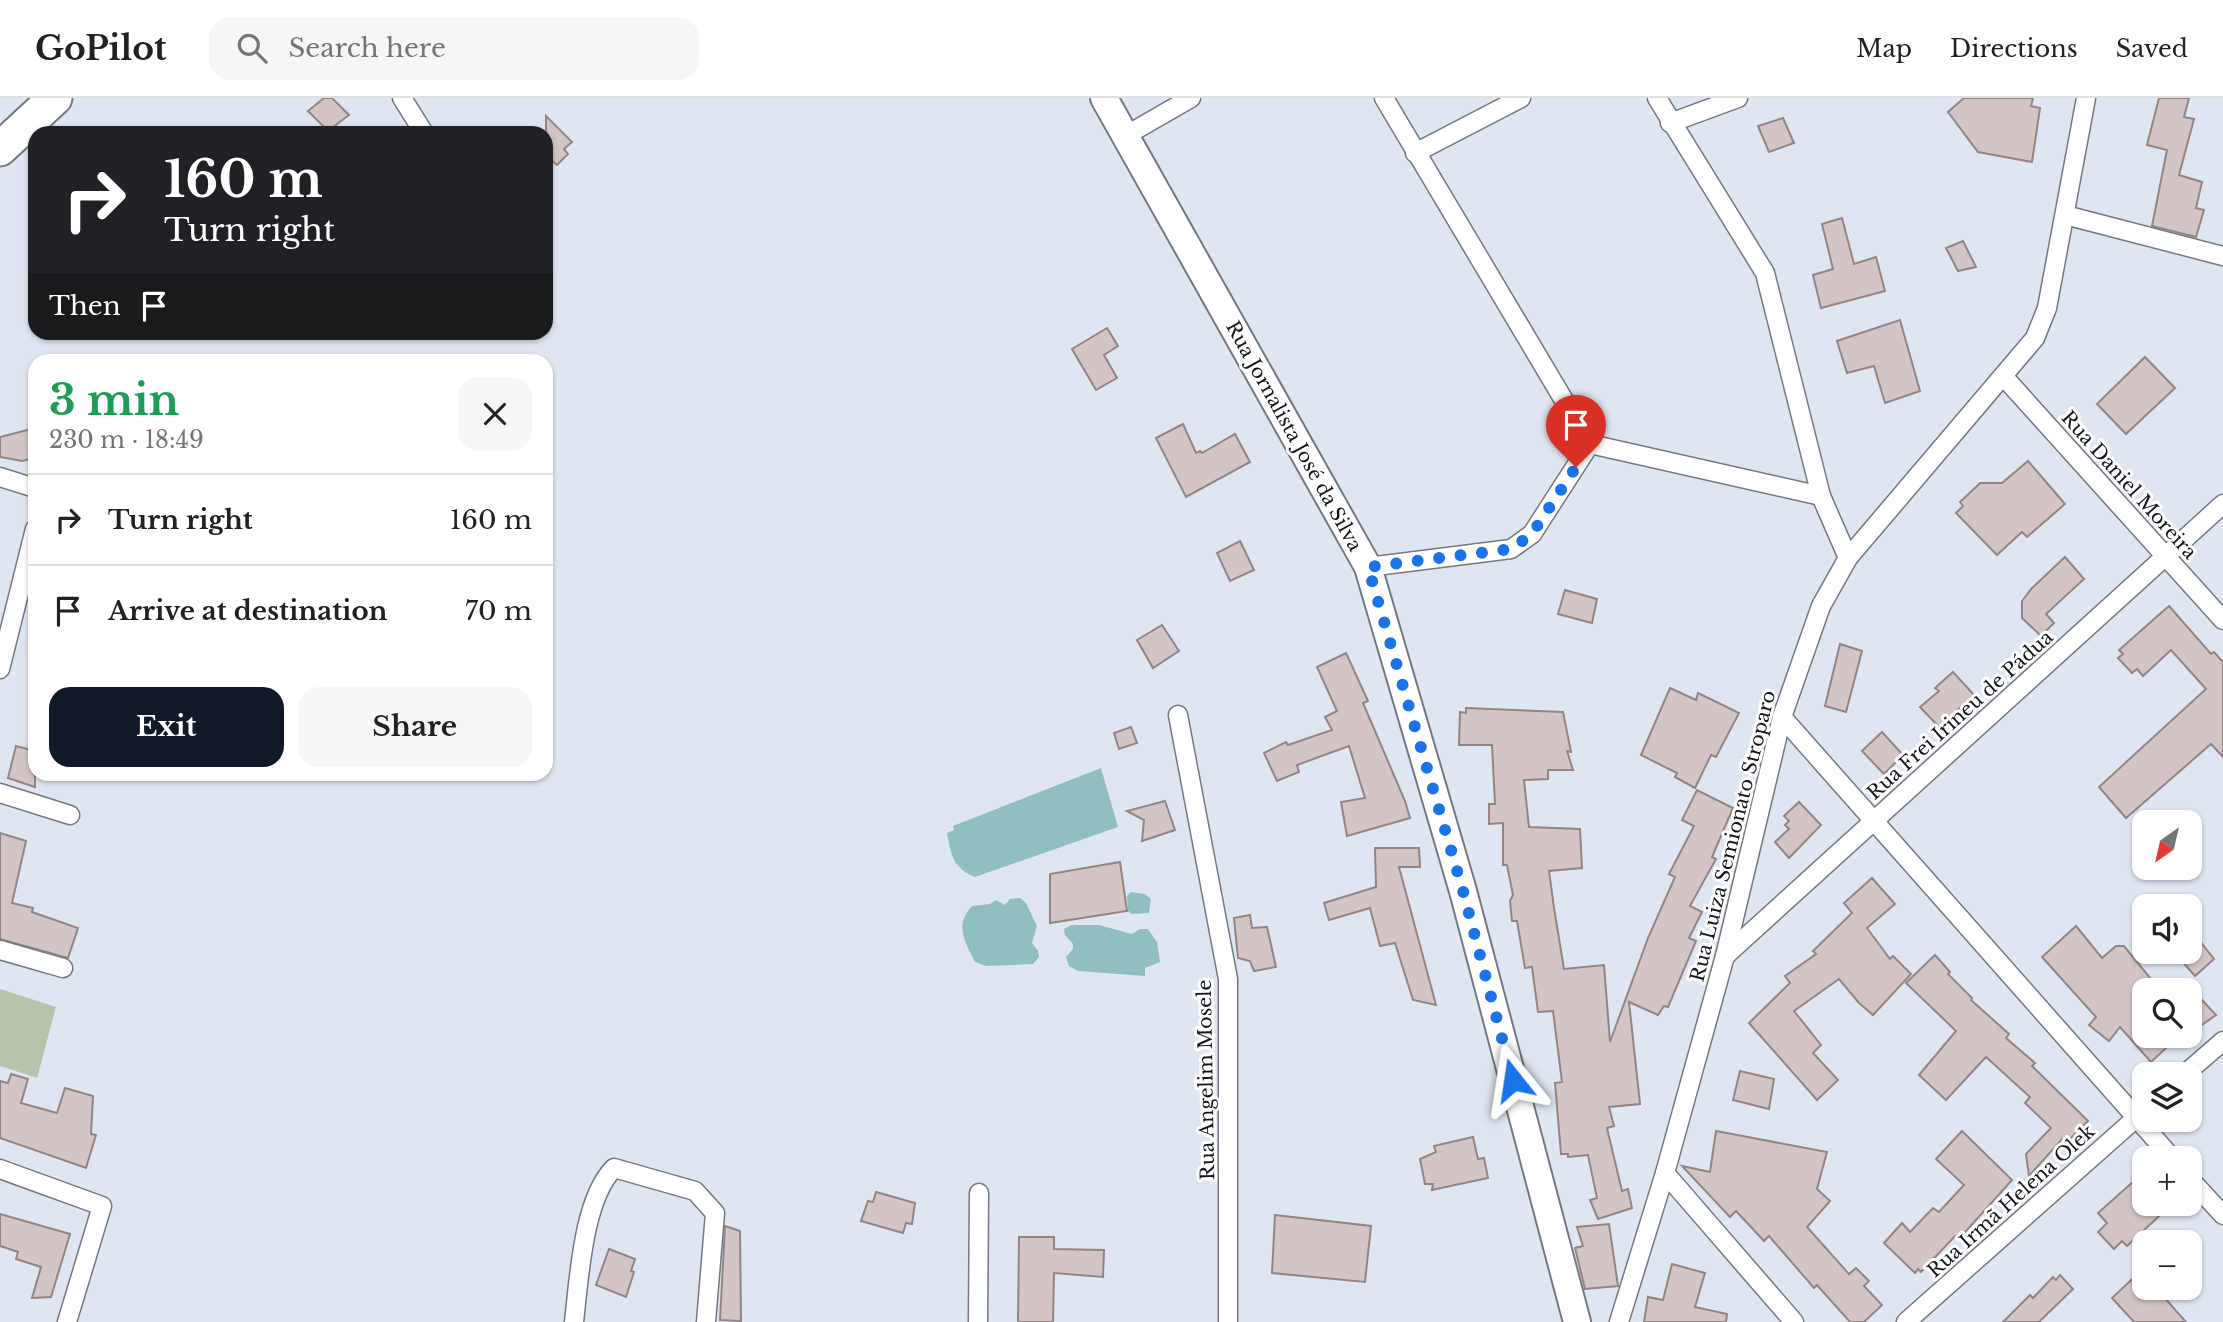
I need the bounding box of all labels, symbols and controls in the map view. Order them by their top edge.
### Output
search box [209,17,699,80]
text: GoPilot [35,28,167,69]
icon: search [233,29,271,67]
text: Search here [289,32,446,64]
text: Map [1856,34,1912,63]
text: Directions [1950,34,2078,63]
text: Saved [2116,34,2188,63]
text: 160 m [164,149,323,210]
icon: right [49,154,140,245]
text: Turn right [164,210,335,250]
icon: arrive [135,287,173,325]
text: Then [49,290,121,322]
street label: Rua Jornalista José da Silva [1221,317,1367,555]
text: 3 min [49,374,179,426]
button: close [458,377,532,451]
pin [1546,395,1606,467]
icon: arrive [1557,406,1595,444]
street label: Rua Daniel Moreira [2056,406,2202,564]
text: 230 m · 18:49 [49,426,204,454]
icon: right [49,501,87,539]
text: Turn right [108,504,253,536]
text: 160 m [450,504,532,536]
icon: arrive [49,592,87,630]
text: Arrive at destination [108,595,388,627]
text: 70 m [465,595,532,627]
street label: Rua Frei Irineu de Pádua [1862,625,2058,804]
button: Exit [49,687,284,767]
button: Share [298,687,532,767]
street label: Rua Luiza Semionato Stroparo [1686,688,1780,984]
north arrow [2132,810,2202,880]
map controls [2132,810,2202,1300]
button: sound [2132,894,2202,964]
button: search [2132,978,2202,1048]
street label: Rua Angelim Mosele [1193,980,1219,1180]
position arrow [1476,1043,1550,1117]
button: layers [2132,1062,2202,1132]
street label: Rua Irmã Helena Olek [1923,1120,2100,1282]
button: + [2132,1146,2202,1216]
button: − [2132,1230,2202,1300]

